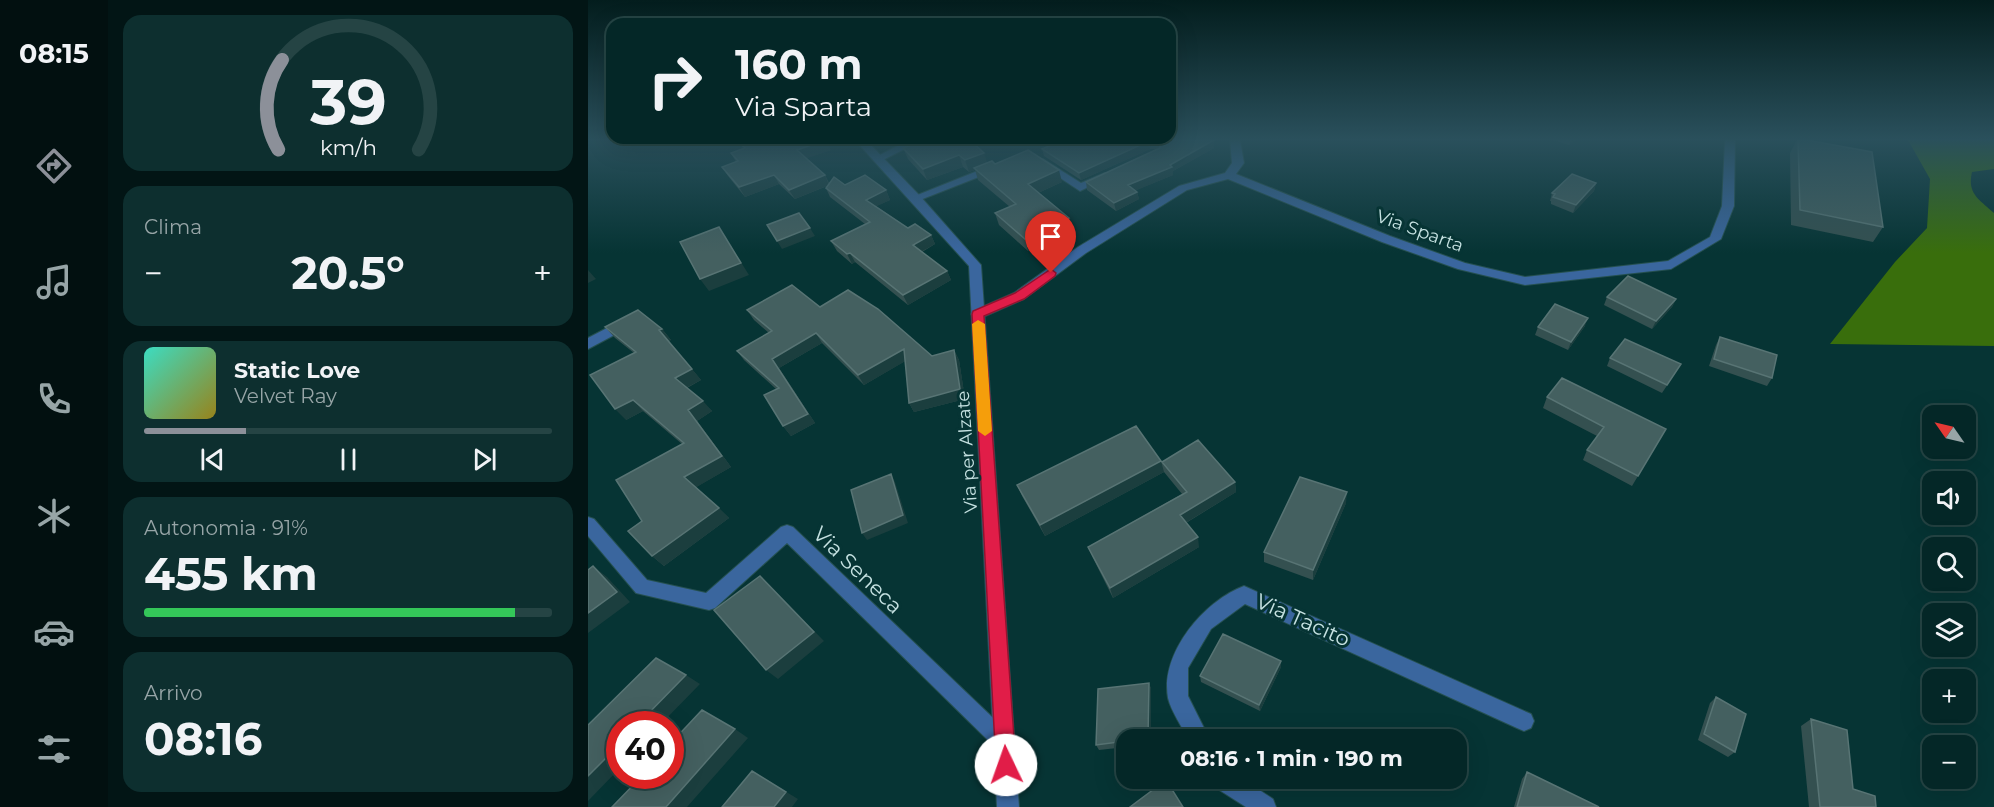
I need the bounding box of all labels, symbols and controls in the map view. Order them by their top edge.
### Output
text: 08:15 [19,37,89,70]
text: 160 m [735,38,863,90]
icon: right [636,42,714,120]
text: 39 [309,64,386,140]
text: Via Sparta [735,90,872,123]
text: km/h [319,134,377,160]
icon: directions [33,145,75,187]
street label: Via Sparta [1373,205,1467,257]
pin [1025,211,1076,273]
text: Clima [144,215,202,239]
icon: arrive [1034,220,1067,253]
text: 20.5° [291,245,405,300]
text: − [144,253,163,293]
text: + [533,253,552,293]
icon: music [33,261,75,303]
text: Static Love [234,357,360,384]
icon: phone [33,378,75,420]
text: Velvet Ray [234,384,337,408]
street label: Via per Alzate [952,390,982,514]
north arrow [1922,405,1976,459]
map controls [1922,405,1976,789]
icon: previous [196,443,229,476]
icon: pause [332,443,365,476]
icon: next [468,443,501,476]
button: sound [1922,471,1976,525]
icon: climate [33,495,75,537]
text: Autonomia · 91% [144,516,308,540]
street label: Via Seneca [808,521,908,619]
button: search [1922,537,1976,591]
text: 455 km [144,546,318,601]
street label: Via Tacito [1252,588,1354,652]
button: layers [1922,603,1976,657]
icon: car [33,611,75,653]
button: + [1922,669,1976,723]
text: Arrivo [144,681,203,705]
text: 08:16 [144,711,262,766]
speed limit sign: 40 [606,711,684,789]
icon: filters [33,728,75,770]
position arrow [974,733,1038,797]
button: − [1922,735,1976,789]
text: 08:16 · 1 min · 190 m [1180,745,1403,772]

